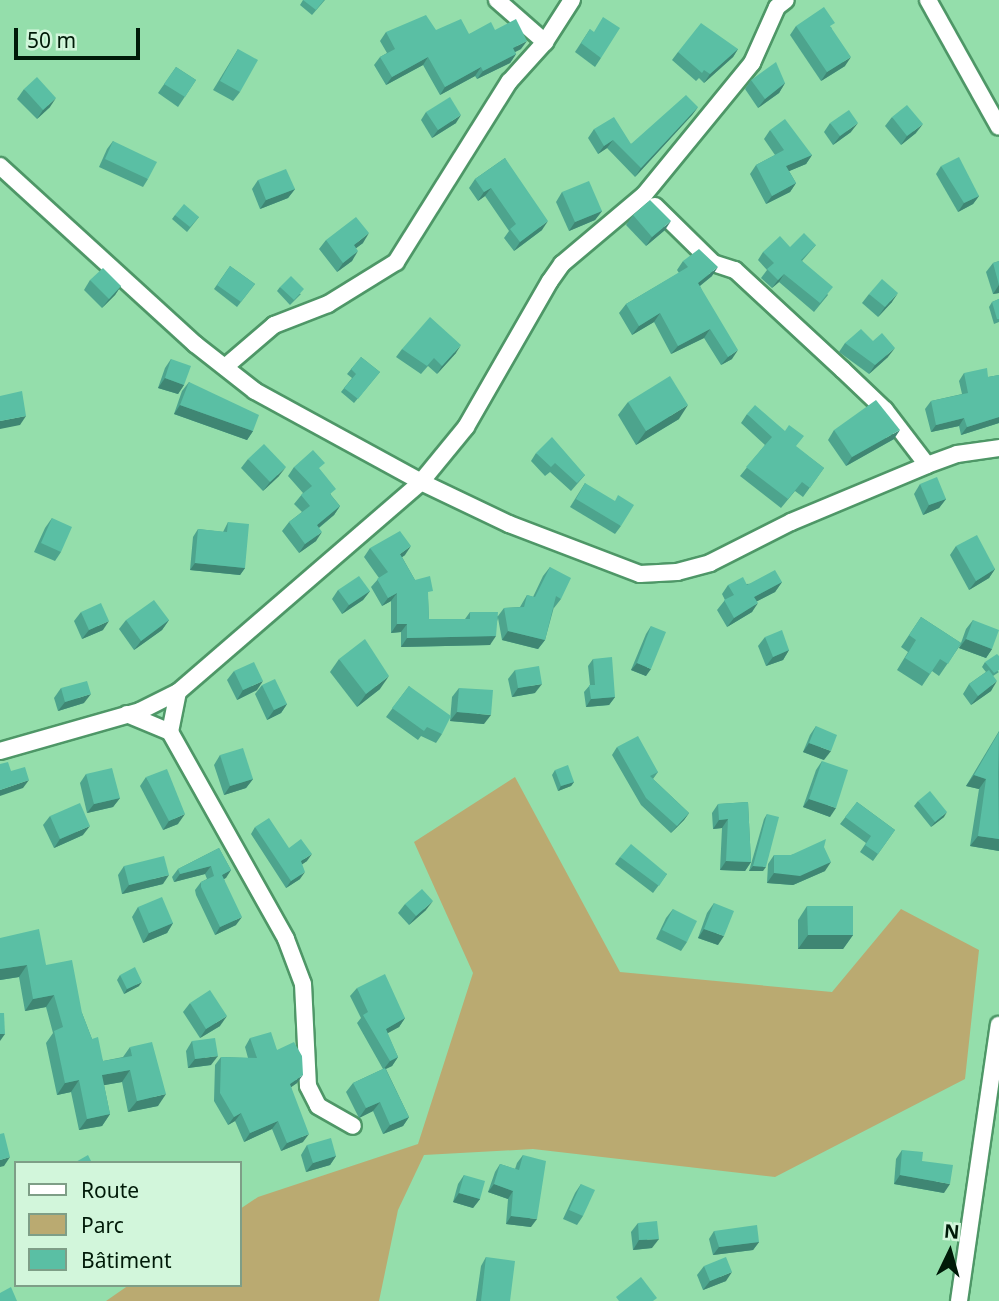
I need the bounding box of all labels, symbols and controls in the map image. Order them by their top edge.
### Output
scale bar [18,14,144,58]
text: 50 m [27,26,76,54]
legend [14,1161,242,1287]
text: Route [81,1176,139,1204]
text: Parc [81,1211,124,1239]
north arrow [915,1217,985,1287]
text: N [943,1217,961,1245]
text: Bâtiment [81,1246,171,1274]

